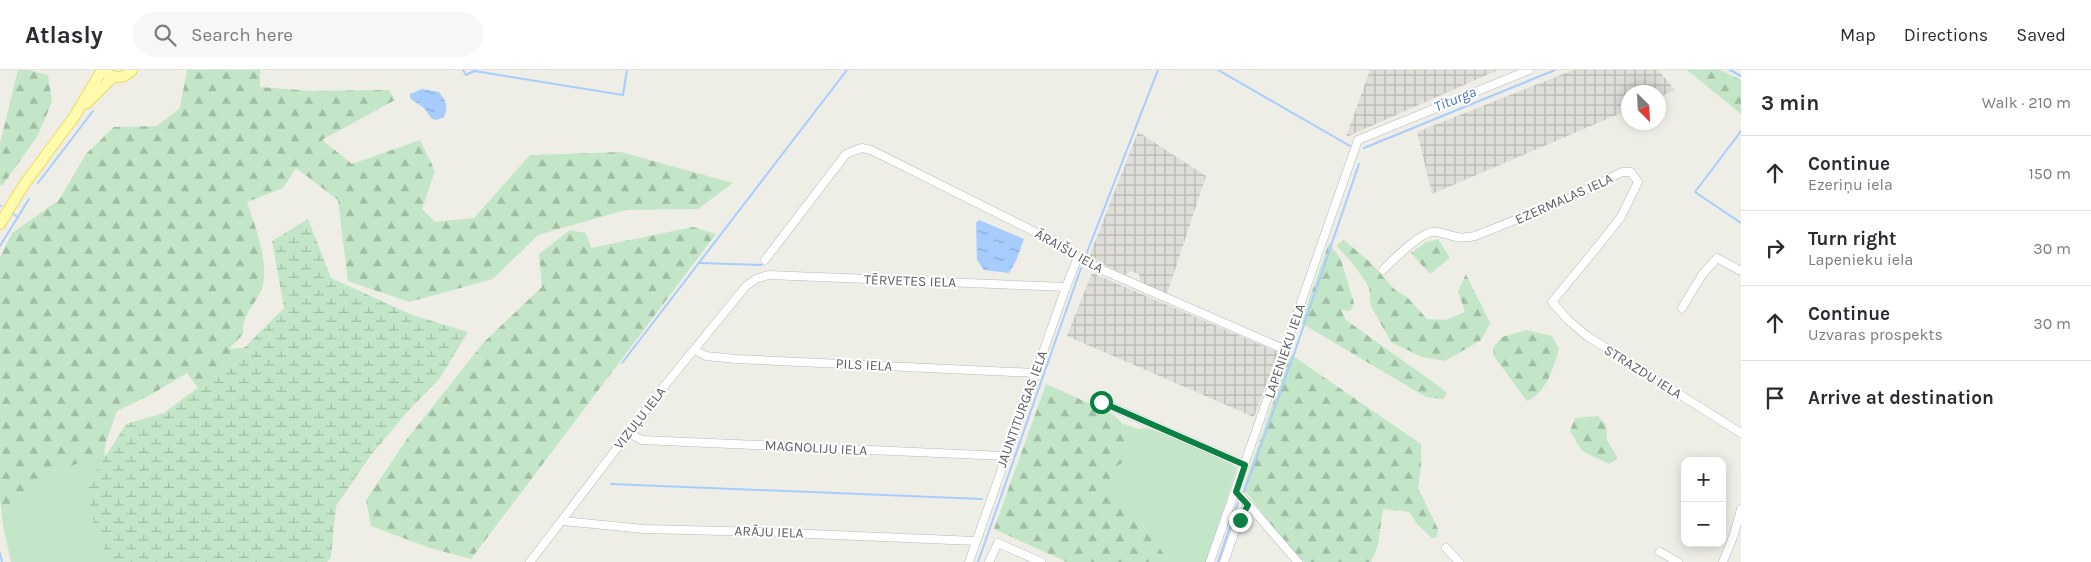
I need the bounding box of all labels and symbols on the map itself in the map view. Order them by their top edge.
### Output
water label: Titurga [1431,82,1479,116]
north arrow [1621,85,1666,130]
street label: EZERMALAS IELA [1512,170,1616,228]
street label: ĀRAIŠU IELA [1032,225,1106,277]
street label: TĒRVETES IELA [864,271,956,291]
street label: LAPENIEKU IELA [1261,301,1309,401]
street label: STRAZDU IELA [1601,341,1685,403]
street label: JAUNTITURGAS IELA [993,348,1051,470]
street label: PILS IELA [835,355,893,375]
street label: VIZUĻU IELA [610,383,670,453]
route start [1090,391,1113,414]
street label: MAGNOLIJU IELA [764,437,868,459]
route end [1229,509,1252,532]
street label: ARĀJU IELA [734,522,804,542]

